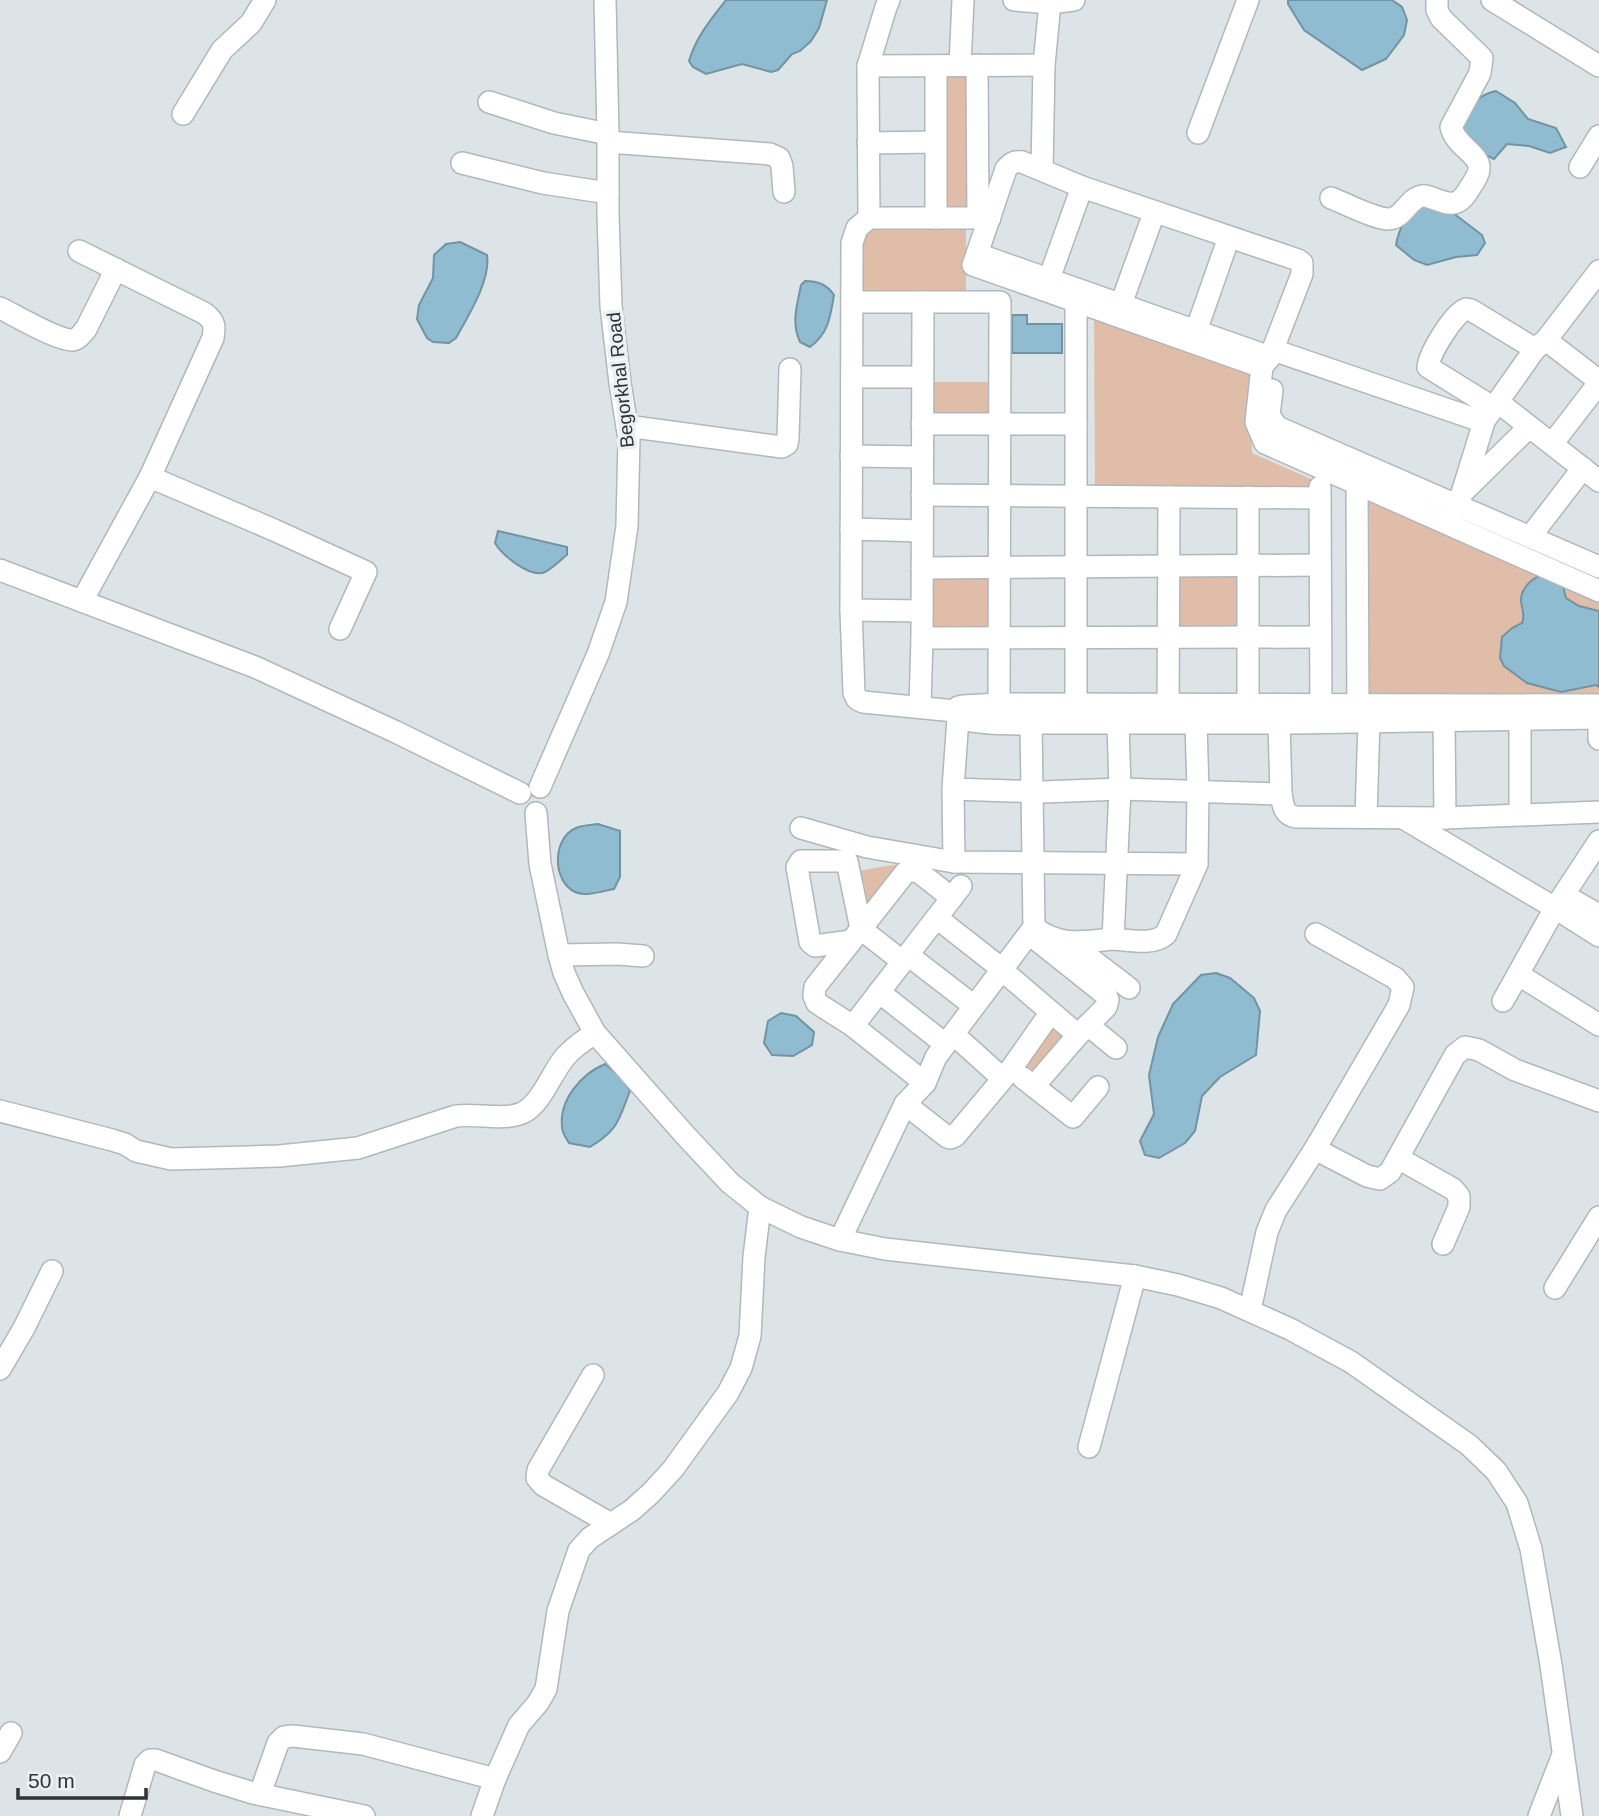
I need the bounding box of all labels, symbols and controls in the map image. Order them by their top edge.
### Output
street label: Begorkhal Road [603,311,638,449]
scale bar [18,1756,145,1800]
text: 50 m [28,1769,75,1792]

